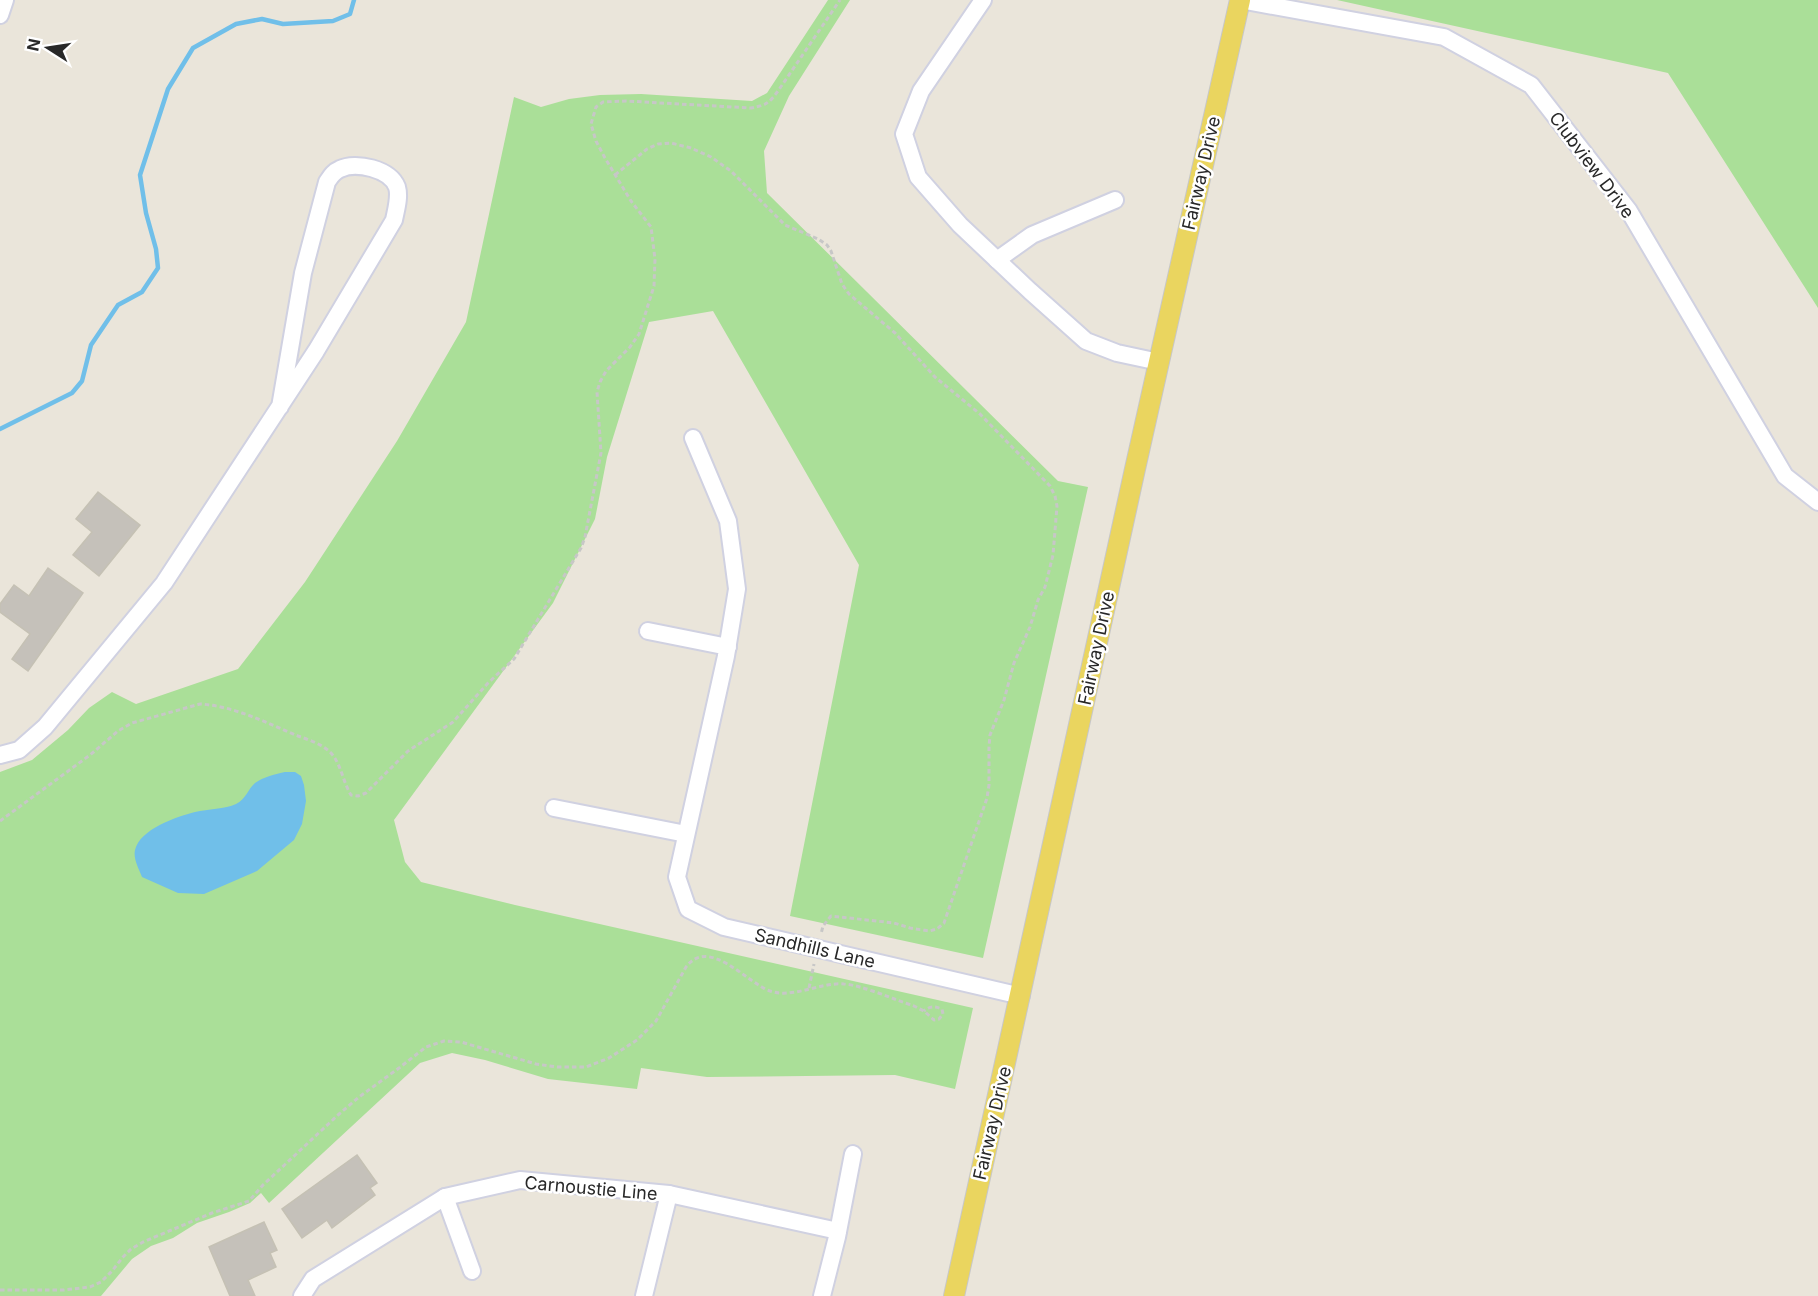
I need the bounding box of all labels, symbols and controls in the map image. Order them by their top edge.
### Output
north arrow [18,18,78,78]
text: N [22,37,44,53]
street label: Clubview Drive [1545,108,1639,222]
street label: Fairway Drive [1178,114,1224,232]
street label: Fairway Drive [1074,589,1118,707]
street label: Sandhills Lane [753,924,877,972]
street label: Fairway Drive [969,1064,1015,1182]
street label: Carnoustie Line [524,1172,658,1204]

